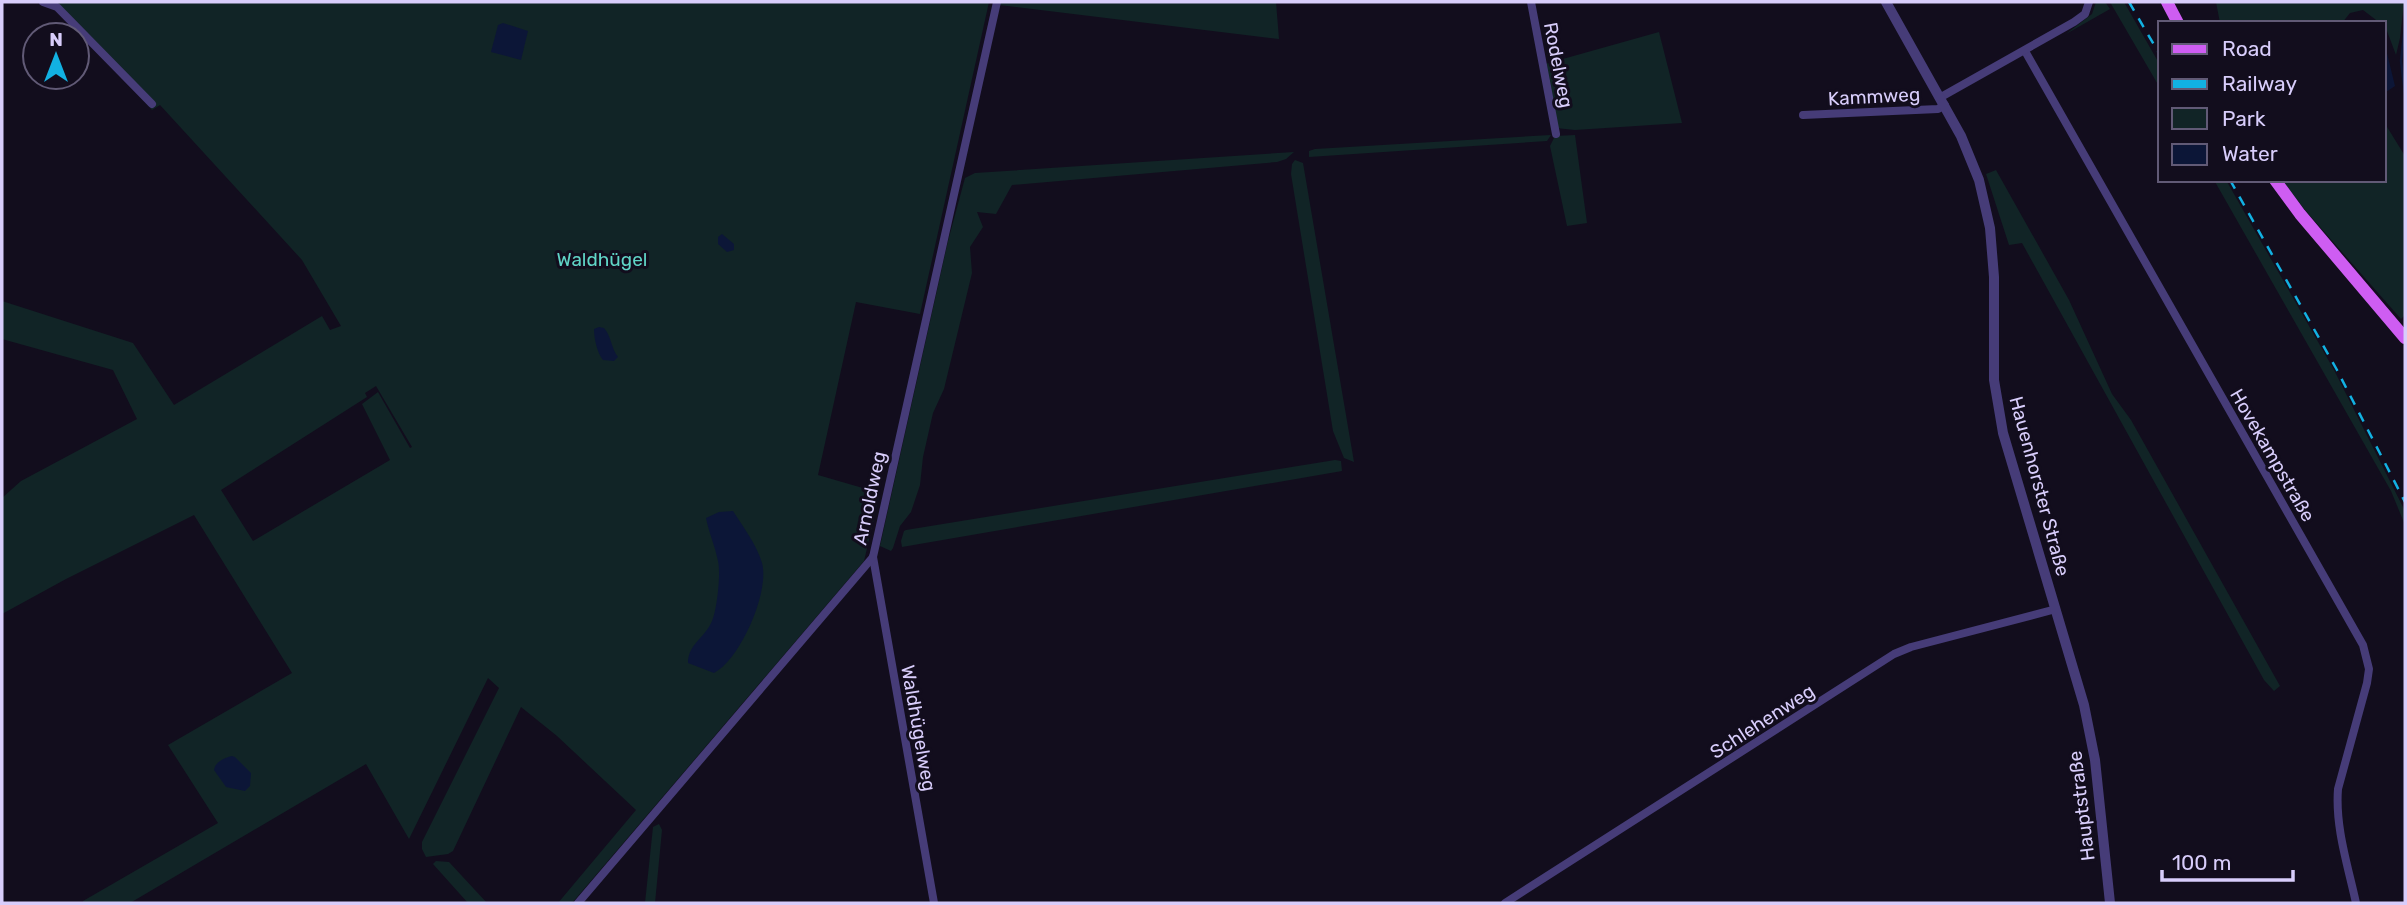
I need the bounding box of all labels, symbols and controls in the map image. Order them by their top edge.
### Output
street label: Rodelweg [1539,20,1578,110]
north arrow [21,21,91,91]
legend [2158,21,2386,182]
text: N [49,28,63,51]
text: Road [2222,36,2272,61]
text: Railway [2222,71,2297,96]
street label: Kammweg [1827,83,1921,110]
text: Park [2222,106,2266,131]
text: Water [2222,141,2278,166]
park label: Waldhügel [557,248,647,271]
street label: Hovekampstraße [2225,385,2320,526]
street label: Hauenhorster Straße [2004,394,2075,579]
street label: Arnoldweg [848,449,891,547]
street label: Waldhügelweg [896,663,941,793]
street label: Schlehenweg [1706,679,1819,764]
street label: Hauptstraße [2063,750,2100,862]
scale bar [2162,838,2293,882]
text: 100 m [2172,850,2231,875]

